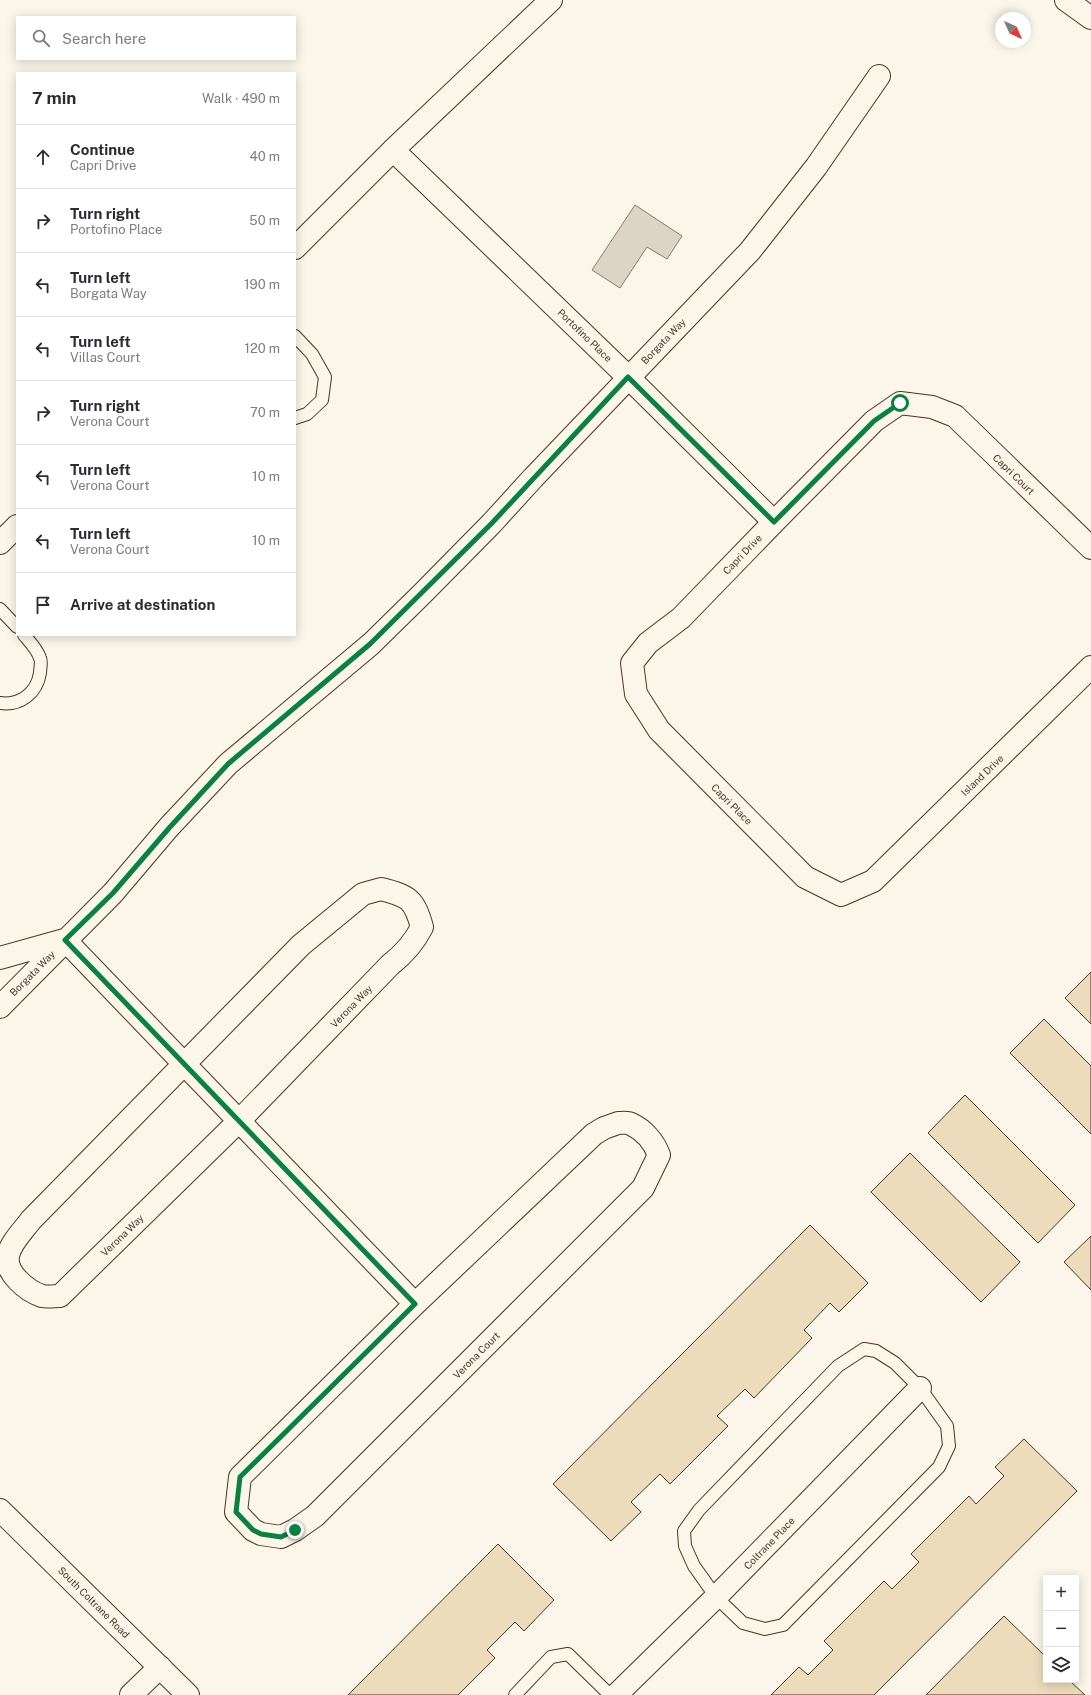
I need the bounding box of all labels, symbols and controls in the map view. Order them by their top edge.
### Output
north arrow [995,12,1031,48]
search box [16,16,296,60]
icon: search [30,27,52,49]
text: Search here [62,30,146,47]
text: 7 min [32,88,76,108]
text: Walk · 490 m [202,91,280,106]
text: Continue [70,141,135,158]
icon: ahead [32,146,54,168]
text: 40 m [249,149,280,164]
text: Capri Drive [70,158,136,173]
text: Turn right [70,205,140,222]
icon: right [32,210,54,232]
text: 50 m [249,213,280,228]
text: Portofino Place [70,222,162,237]
text: Turn left [70,269,131,286]
icon: left [32,274,54,296]
text: 190 m [244,277,280,292]
text: Borgata Way [70,286,147,301]
street label: Portofino Place [555,306,615,364]
street label: Borgata Way [638,315,688,366]
text: Turn left [70,333,131,350]
icon: left [32,338,54,360]
text: 120 m [245,341,280,356]
text: Villas Court [70,350,140,365]
route start [891,394,909,412]
text: Turn right [70,397,140,414]
icon: right [32,402,54,424]
text: 70 m [250,405,280,420]
text: Verona Court [70,414,150,429]
street label: Capri Court [991,451,1037,497]
text: Turn left [70,461,131,478]
icon: left [32,466,54,488]
text: 10 m [252,469,280,484]
text: Verona Court [70,478,150,493]
text: Turn left [70,525,131,542]
icon: left [32,530,54,552]
street label: Capri Drive [720,531,764,577]
text: 10 m [252,533,280,548]
text: Verona Court [70,542,150,557]
icon: arrive [32,594,54,616]
text: Arrive at destination [70,596,215,613]
street label: Island Drive [958,752,1006,798]
street label: Capri Place [709,781,755,827]
street label: Borgata Way [7,947,58,998]
street label: Verona Way [328,982,375,1030]
street label: Verona Way [98,1211,146,1258]
street label: Verona Court [450,1329,502,1381]
street label: Coltrane Place [741,1514,797,1572]
route end [286,1521,304,1539]
street label: South Coltrane Road [56,1564,132,1640]
map controls [1043,1575,1079,1683]
button: + [1043,1575,1079,1611]
button: − [1043,1611,1079,1647]
button: layers [1043,1647,1079,1683]

